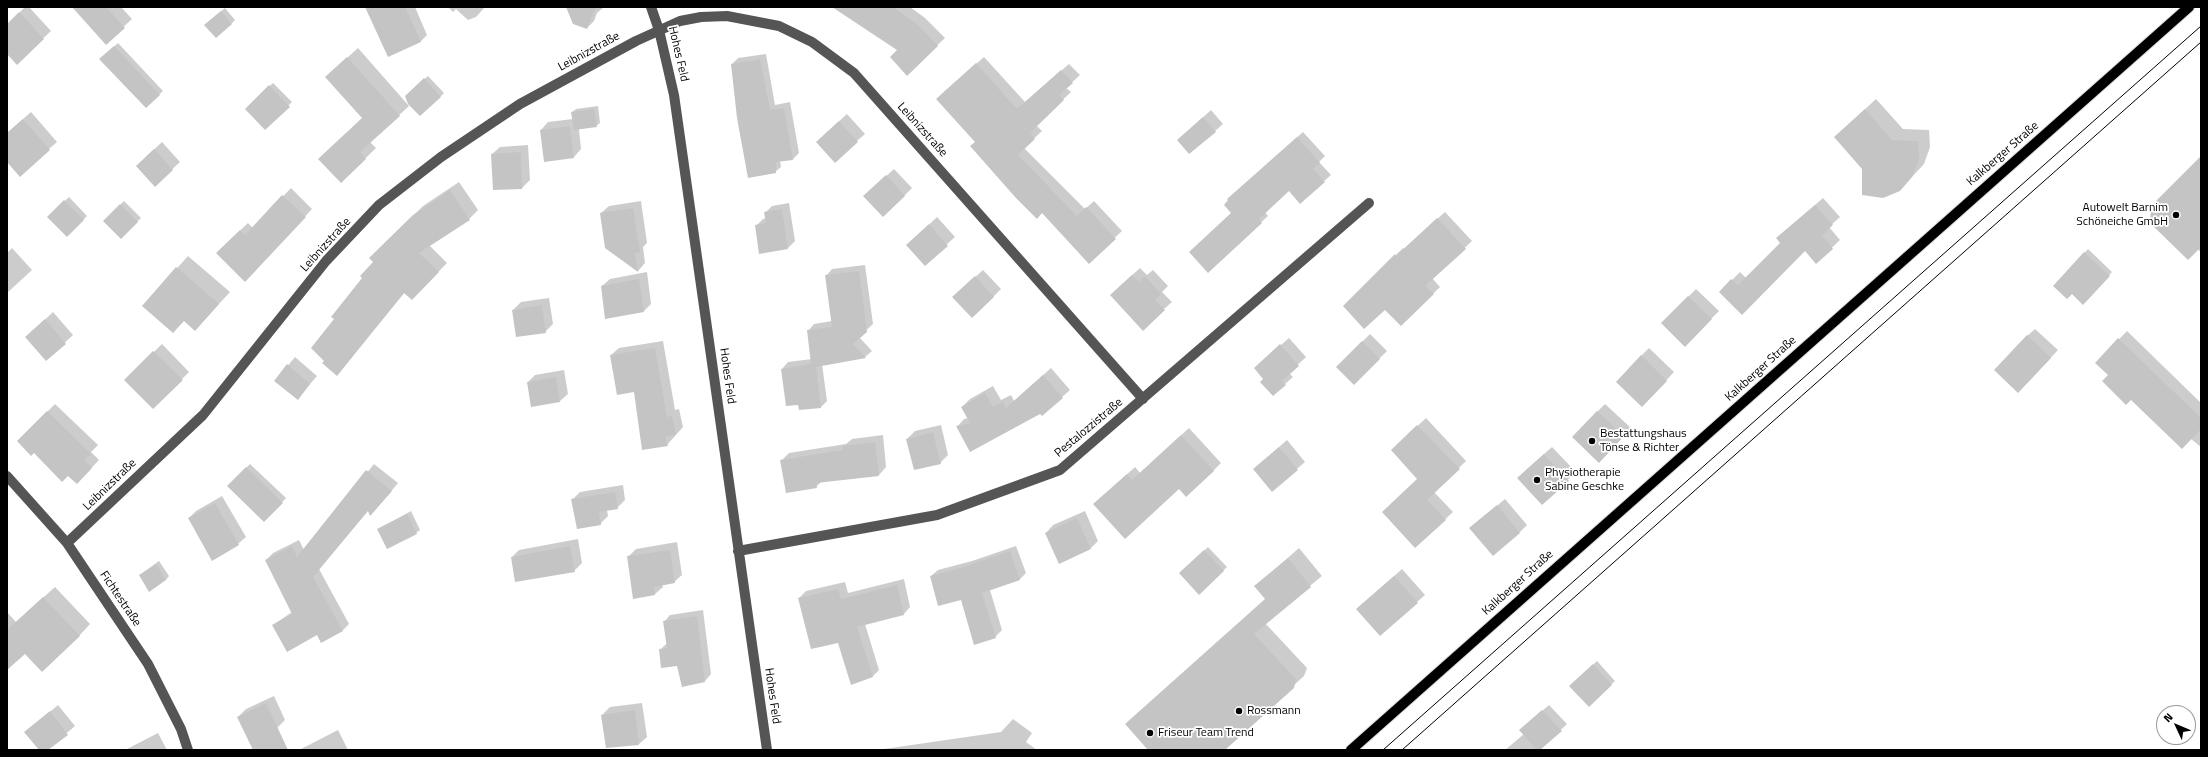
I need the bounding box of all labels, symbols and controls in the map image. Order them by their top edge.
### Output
street label: Hohes Feld [665,25,691,83]
street label: Leibnizstraße [556,29,622,75]
street label: Leibnizstraße [894,100,950,160]
street label: Kalkberger Straße [1964,119,2042,189]
place label: Autowelt Barnim Schöneiche GmbH [2076,201,2168,229]
marker: Autowelt Barnim Schöneiche GmbH [2171,210,2181,220]
street label: Leibnizstraße [298,215,354,275]
street label: Kalkberger Straße [1723,333,1799,405]
street label: Hohes Feld [716,347,738,405]
street label: Pestalozzistraße [1052,395,1126,461]
place label: Bestattungshaus Tönse & Richter [1600,427,1687,455]
marker: Bestattungshaus Tönse & Richter [1587,436,1597,446]
street label: Leibnizstraße [80,456,140,514]
place label: Physiotherapie Sabine Geschke [1545,466,1624,494]
marker: Physiotherapie Sabine Geschke [1532,475,1542,485]
street label: Kalkberger Straße [1480,547,1556,619]
street label: Fichtestraße [96,569,144,629]
street label: Hohes Feld [761,667,783,725]
place label: Rossmann [1247,704,1301,718]
north arrow [2156,705,2196,745]
marker: Rossmann [1234,706,1244,716]
text: N [2160,709,2176,726]
place label: Friseur Team Trend [1158,726,1254,740]
marker: Friseur Team Trend [1145,728,1155,738]

